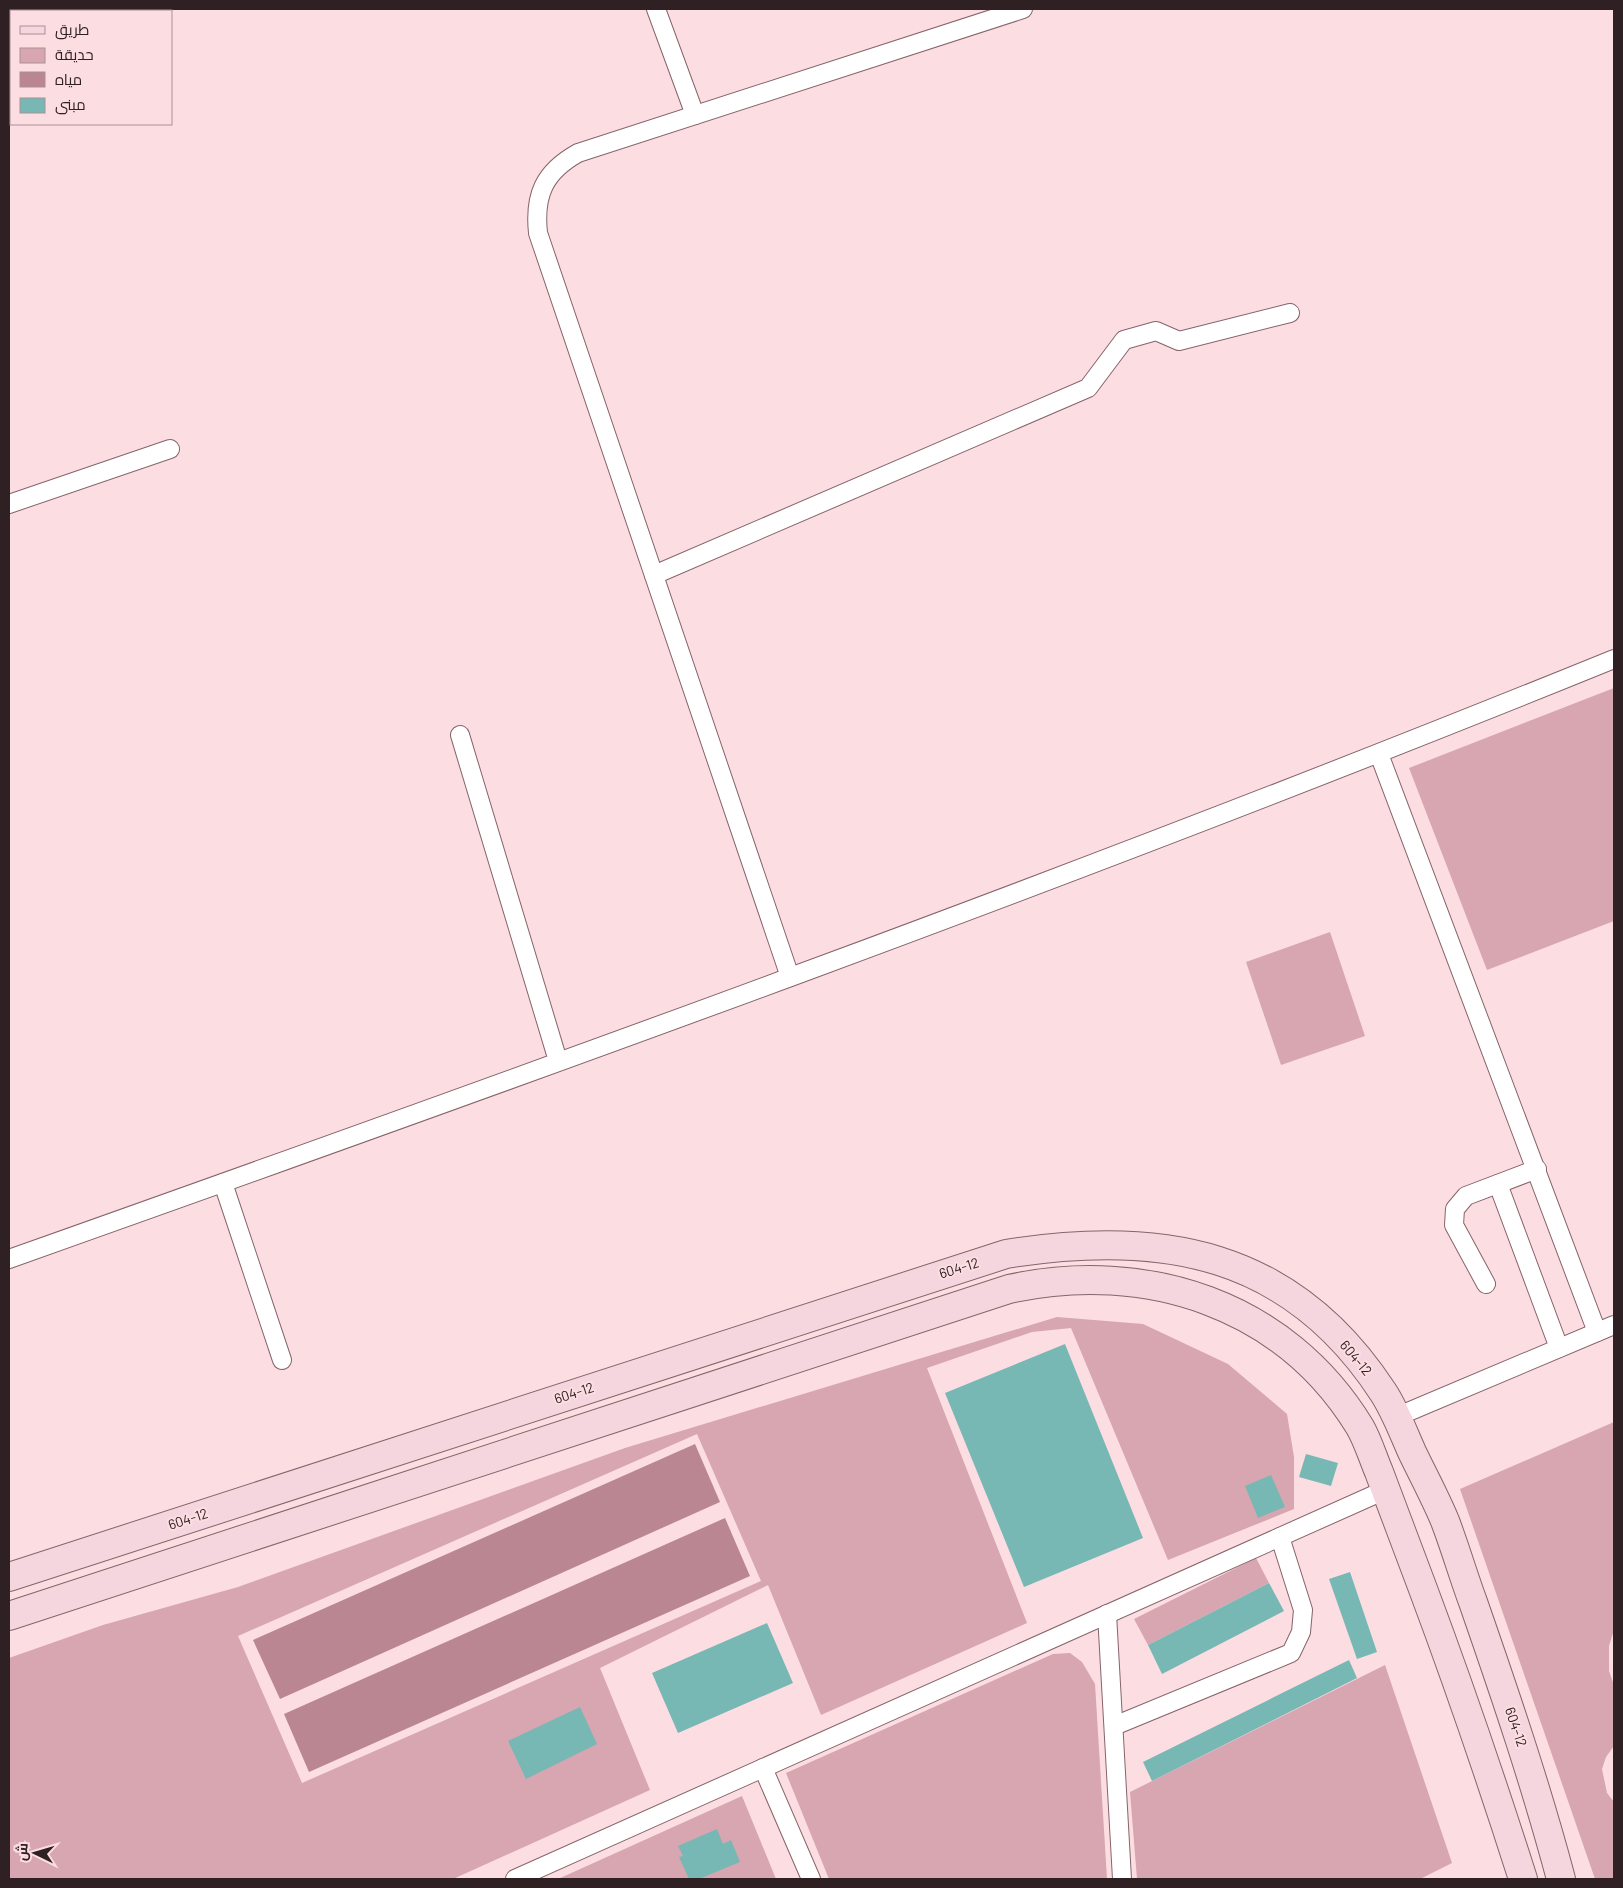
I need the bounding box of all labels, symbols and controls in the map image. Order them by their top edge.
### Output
legend [10,10,172,125]
text: طريق [55,20,89,40]
text: حديقة [55,45,94,63]
text: مياه [55,70,82,88]
text: مبنى [55,95,86,115]
street label: 604-12 [937,1253,981,1282]
street label: 604-12 [1337,1337,1376,1379]
street label: 604-12 [552,1378,596,1407]
street label: 604-12 [166,1504,210,1533]
street label: 604-12 [1502,1705,1531,1749]
north arrow [10,1828,60,1878]
text: ش [12,1842,32,1862]

